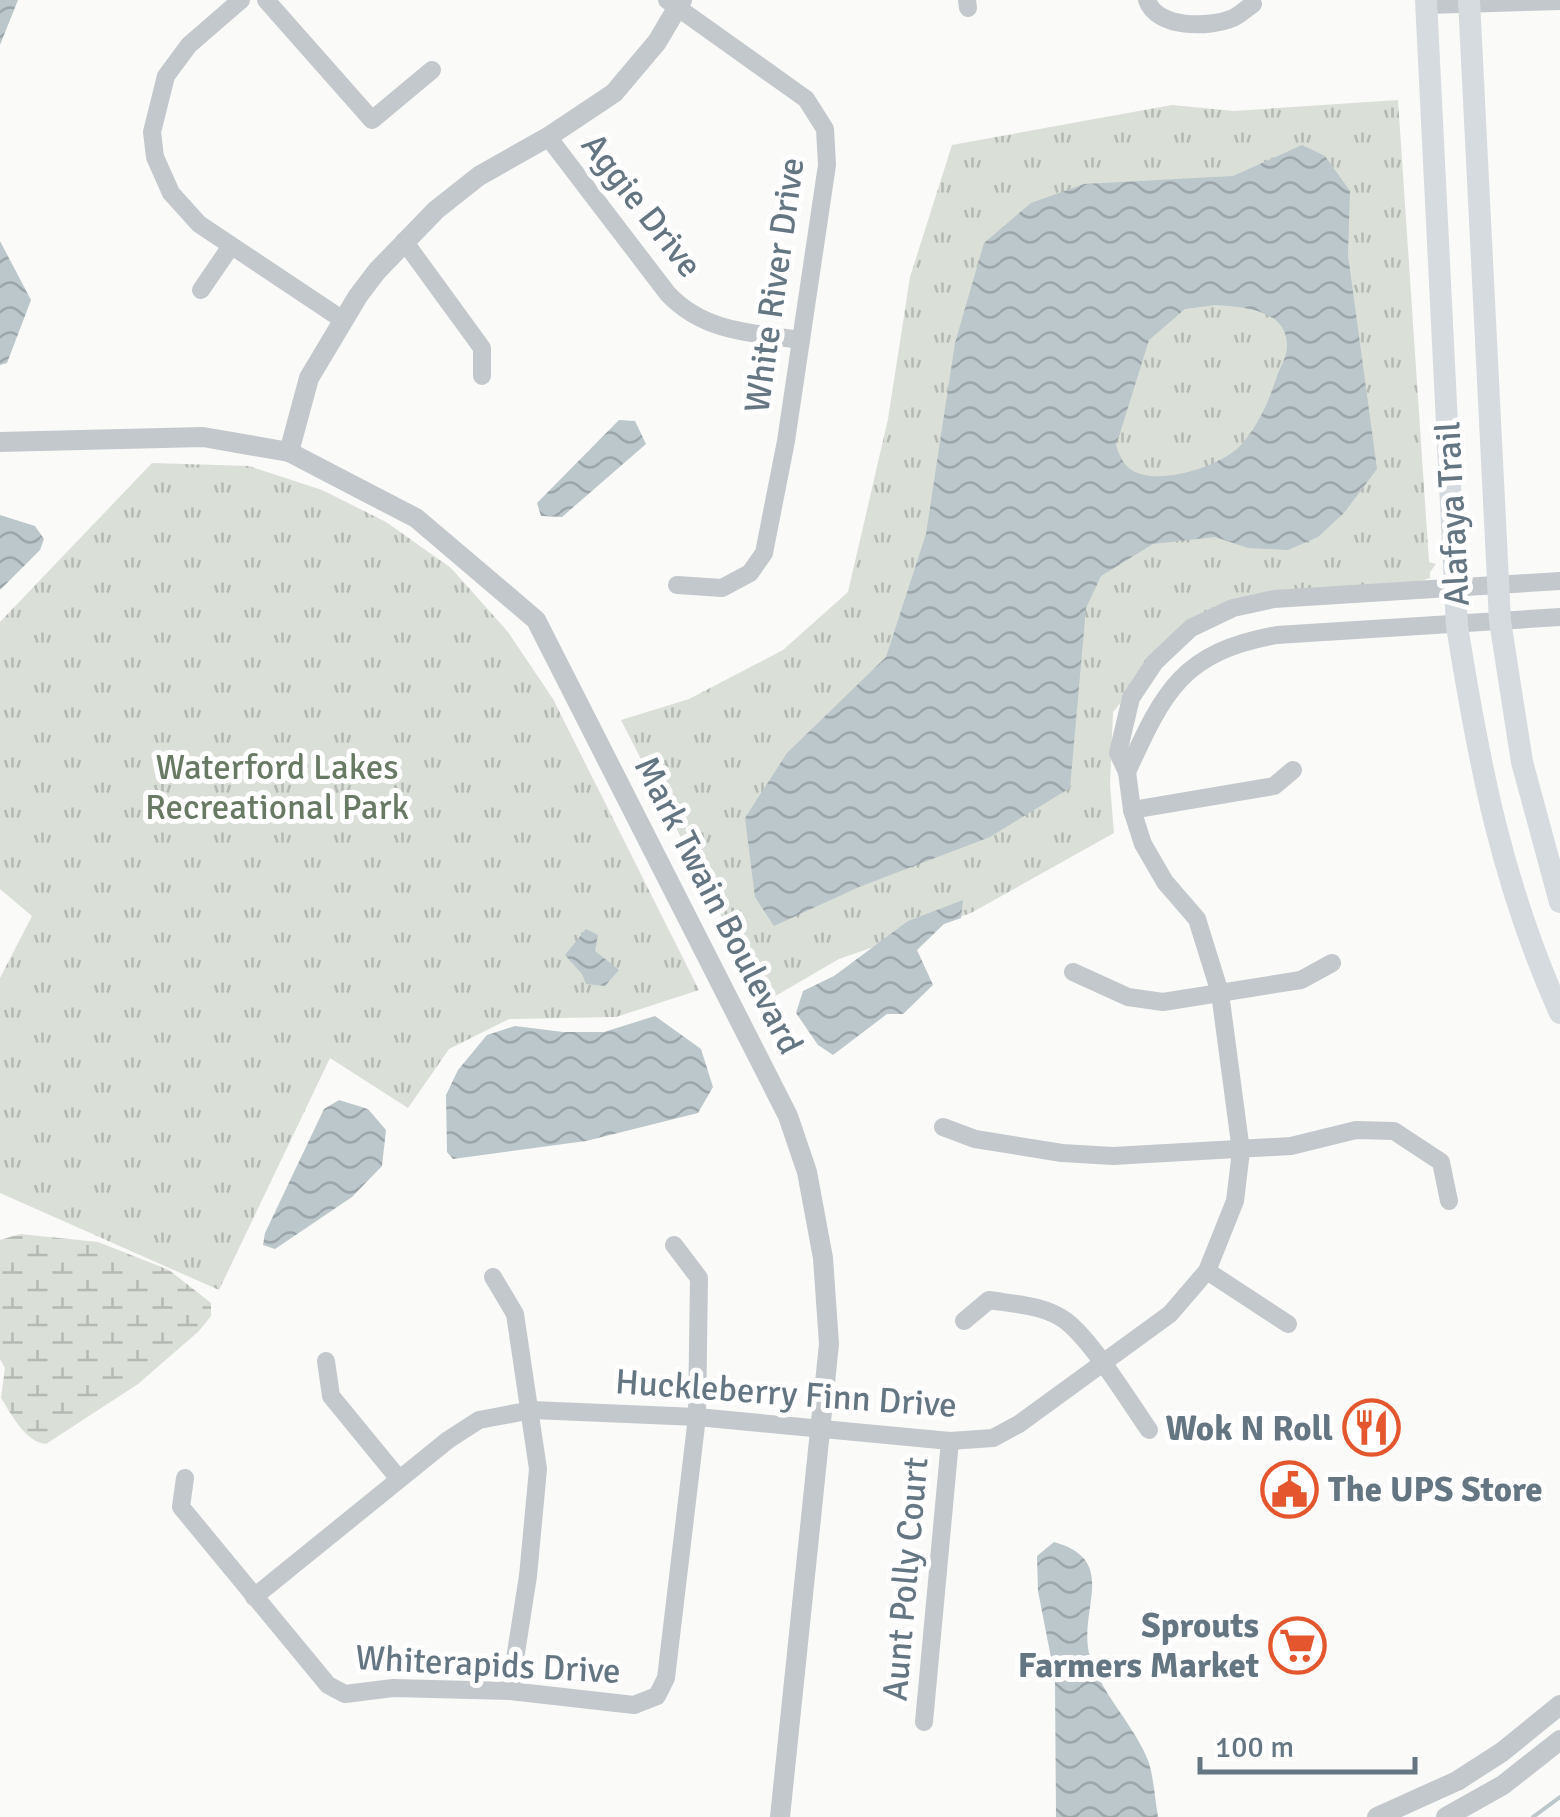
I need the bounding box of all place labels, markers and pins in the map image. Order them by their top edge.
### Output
restaurant icon: Wok N Roll [1342,1398,1402,1458]
place label: Wok N Roll [1166,1407,1333,1450]
public building icon: The UPS Store [1259,1459,1319,1519]
place label: The UPS Store [1328,1468,1543,1511]
place label: Sprouts Farmers Market [1018,1604,1259,1687]
supermarket icon: Sprouts Farmers Market [1268,1615,1328,1675]

